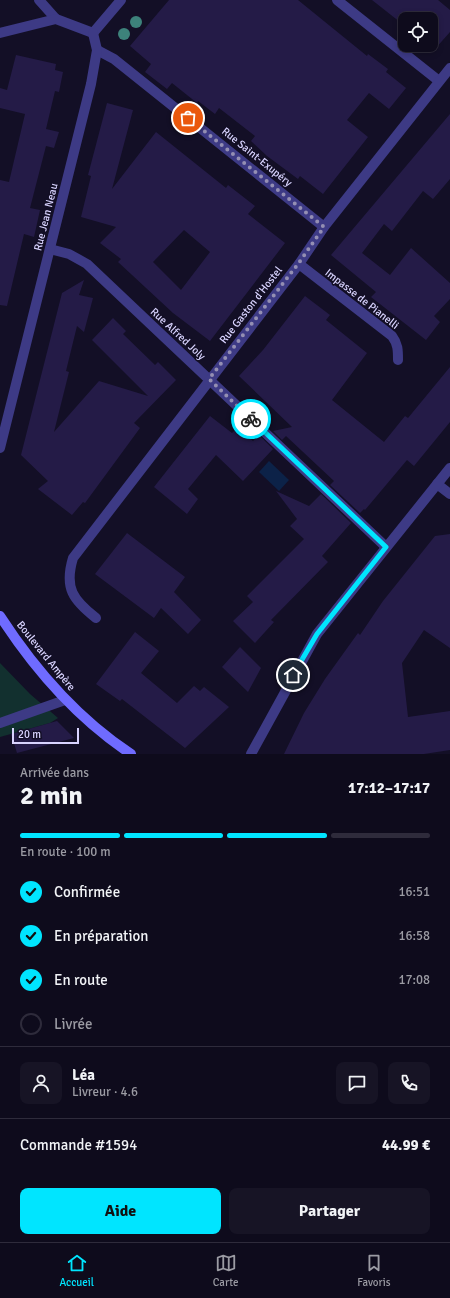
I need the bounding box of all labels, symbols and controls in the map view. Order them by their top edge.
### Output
map controls [398,12,438,52]
button: locate [398,12,438,52]
pin [171,101,205,135]
icon: bag [177,107,199,129]
street label: Rue Saint-Exupéry [219,125,295,190]
street label: Rue Jean Neau [31,182,61,252]
street label: Rue Gaston d'Hostel [217,264,285,346]
street label: Impasse de Pianelli [322,266,402,332]
street label: Rue Alfred Joly [148,305,209,363]
courier [231,399,271,439]
icon: bike [240,408,262,430]
street label: Boulevard Ampère [14,619,78,693]
pin [276,658,310,692]
icon: home [282,664,304,686]
scale bar [12,726,79,745]
text: 20 m [18,728,41,741]
text: Arrivée dans [20,765,89,781]
text: 17:12–17:17 [348,779,430,797]
text: 2 min [20,780,83,812]
text: En route · 100 m [20,844,111,860]
icon: check [20,881,42,903]
text: Confirmée [54,883,120,901]
text: 16:51 [398,884,430,900]
icon: check [20,925,42,947]
text: En préparation [54,927,149,945]
text: 16:58 [398,928,430,944]
icon: check [20,969,42,991]
text: En route [54,971,108,989]
text: 17:08 [398,972,430,988]
text: Livrée [54,1015,93,1033]
button: person [20,1062,62,1104]
button: chat [336,1062,378,1104]
button: phone [388,1062,430,1104]
text: Léa [72,1066,95,1084]
text: Livreur · 4.6 [72,1084,138,1100]
text: Commande #1594 [20,1136,137,1154]
text: 44.99 € [382,1136,430,1154]
button: Aide [20,1188,221,1234]
button: Partager [229,1188,430,1234]
tab: Accueil [59,1252,94,1289]
tab: Carte [213,1252,238,1289]
tab: Favoris [357,1252,391,1289]

